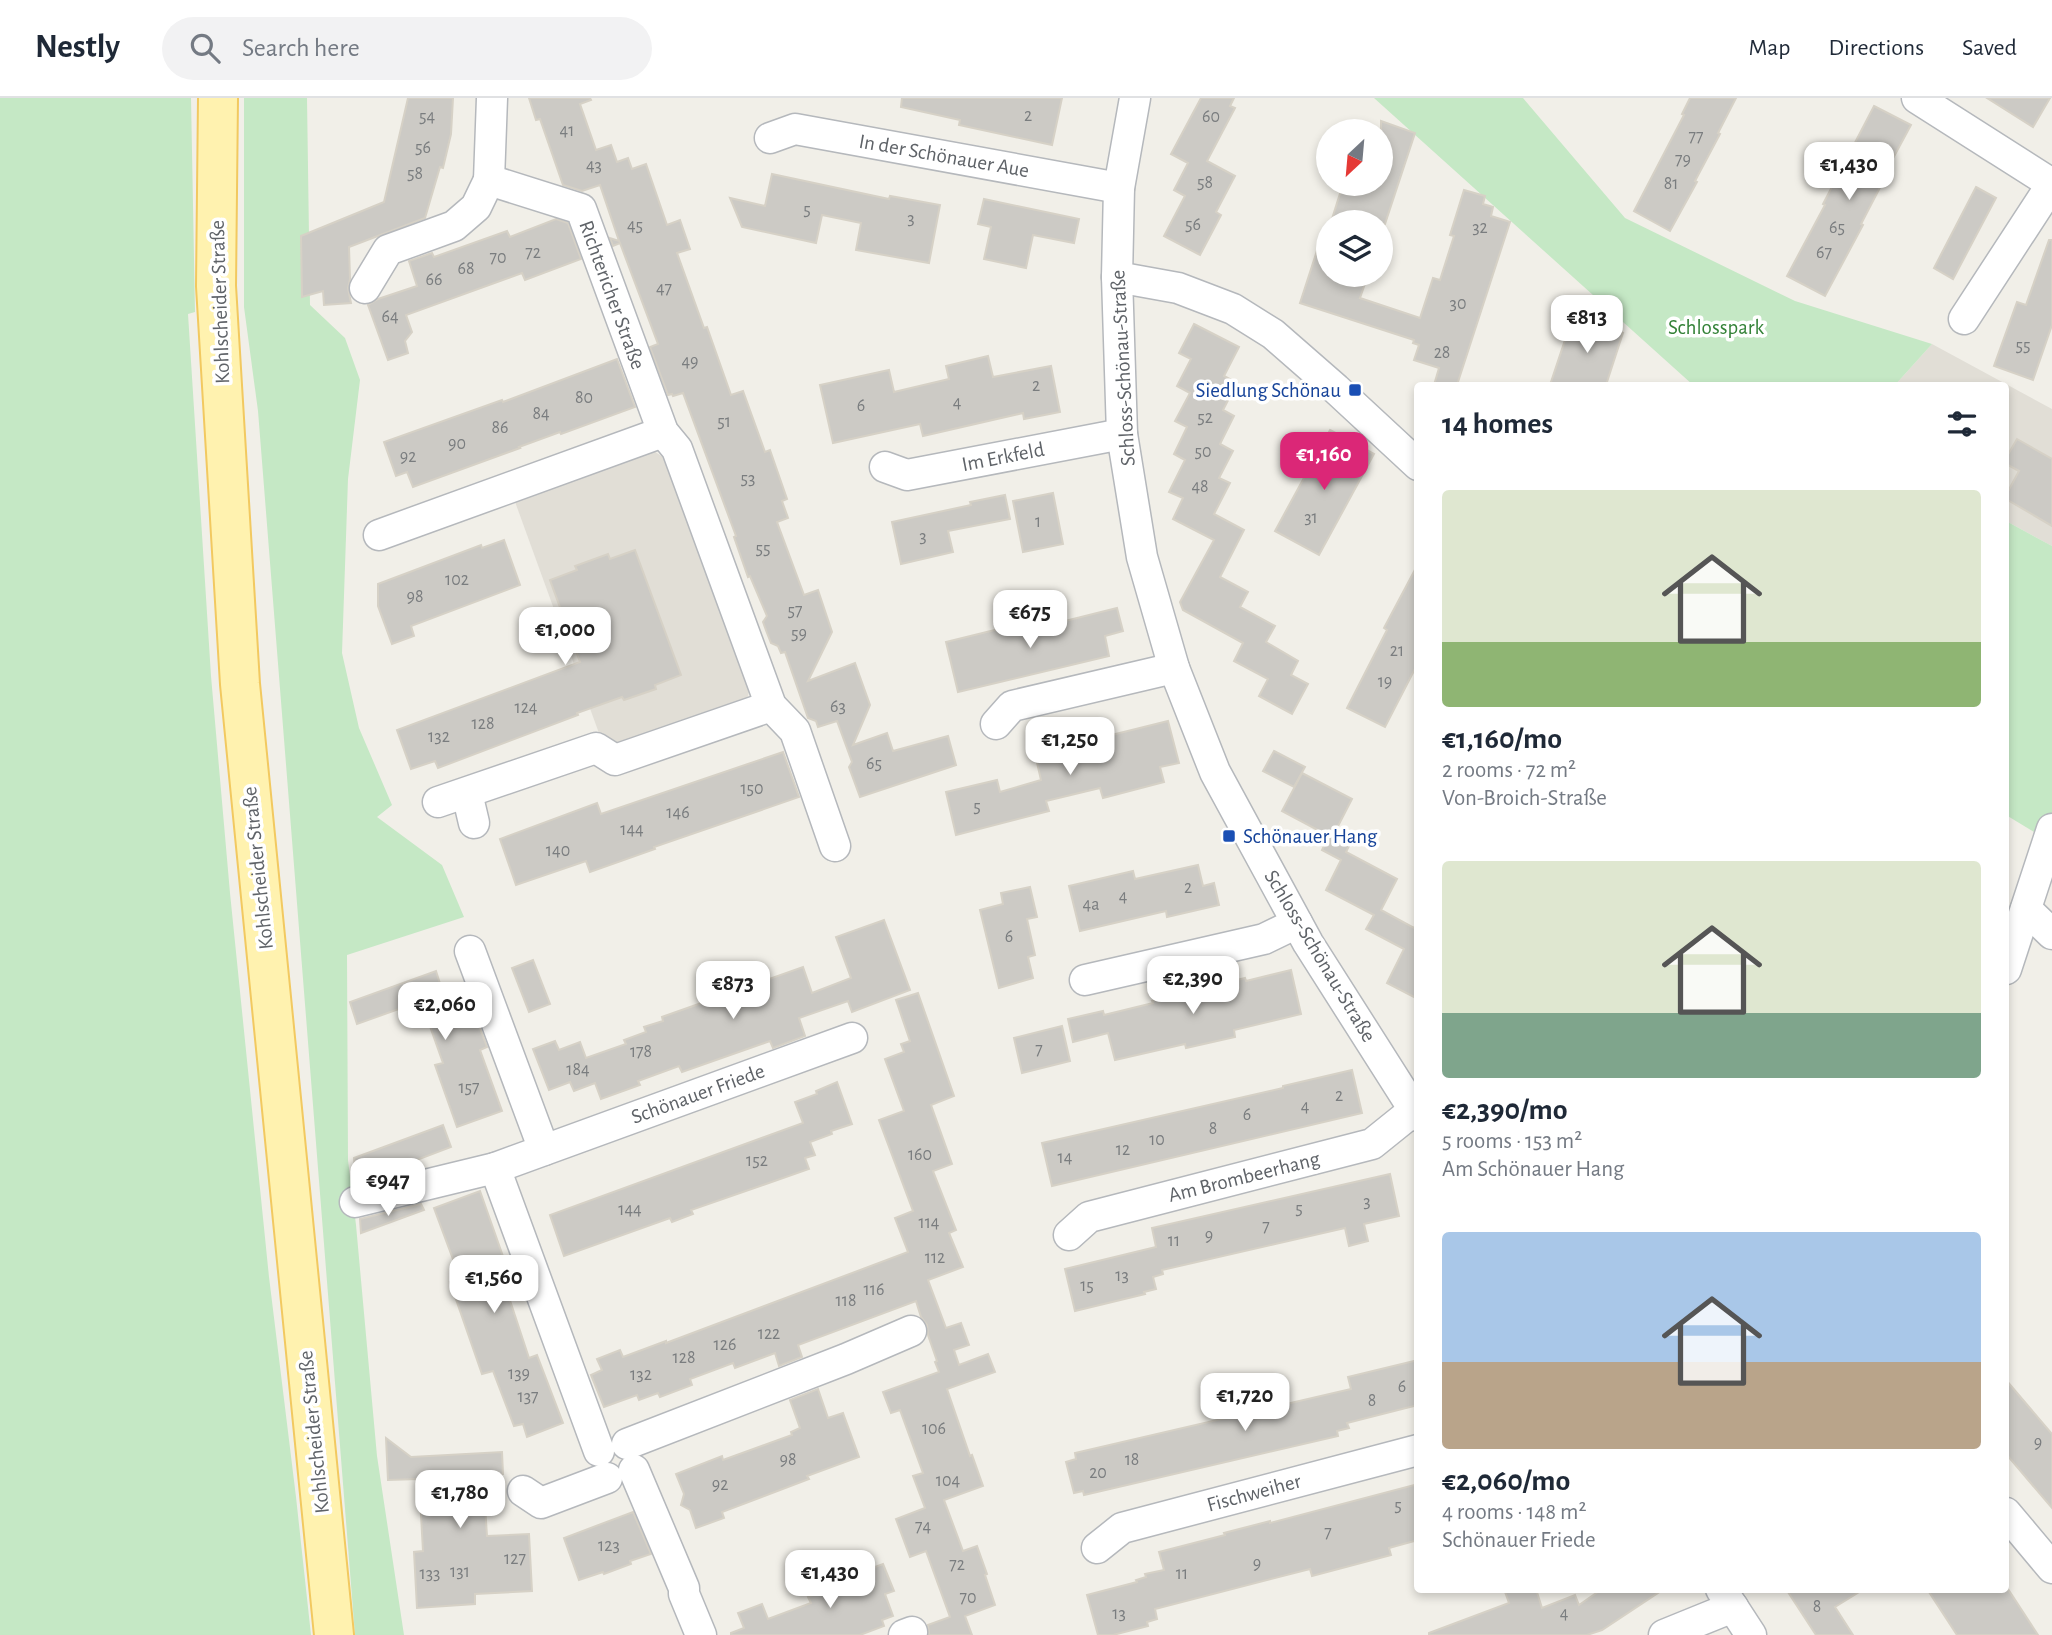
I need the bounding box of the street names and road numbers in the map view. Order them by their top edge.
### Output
street label: In der Schönauer Aue [857,131,1031,181]
street label: Richtericher Straße [575,218,649,372]
street label: Kohlscheider Straße [207,220,233,384]
street label: Schloss-Schönau-Straße [1107,269,1139,467]
street label: Im Erkfeld [960,439,1046,475]
street label: Kohlscheider Straße [239,785,277,951]
street label: Schloss-Schönau-Straße [1260,866,1380,1046]
street label: Schönauer Friede [629,1060,767,1128]
street label: Am Brombeerhang [1166,1148,1323,1206]
street label: Kohlscheider Straße [295,1349,333,1515]
street label: Fischweiher [1205,1470,1304,1516]

